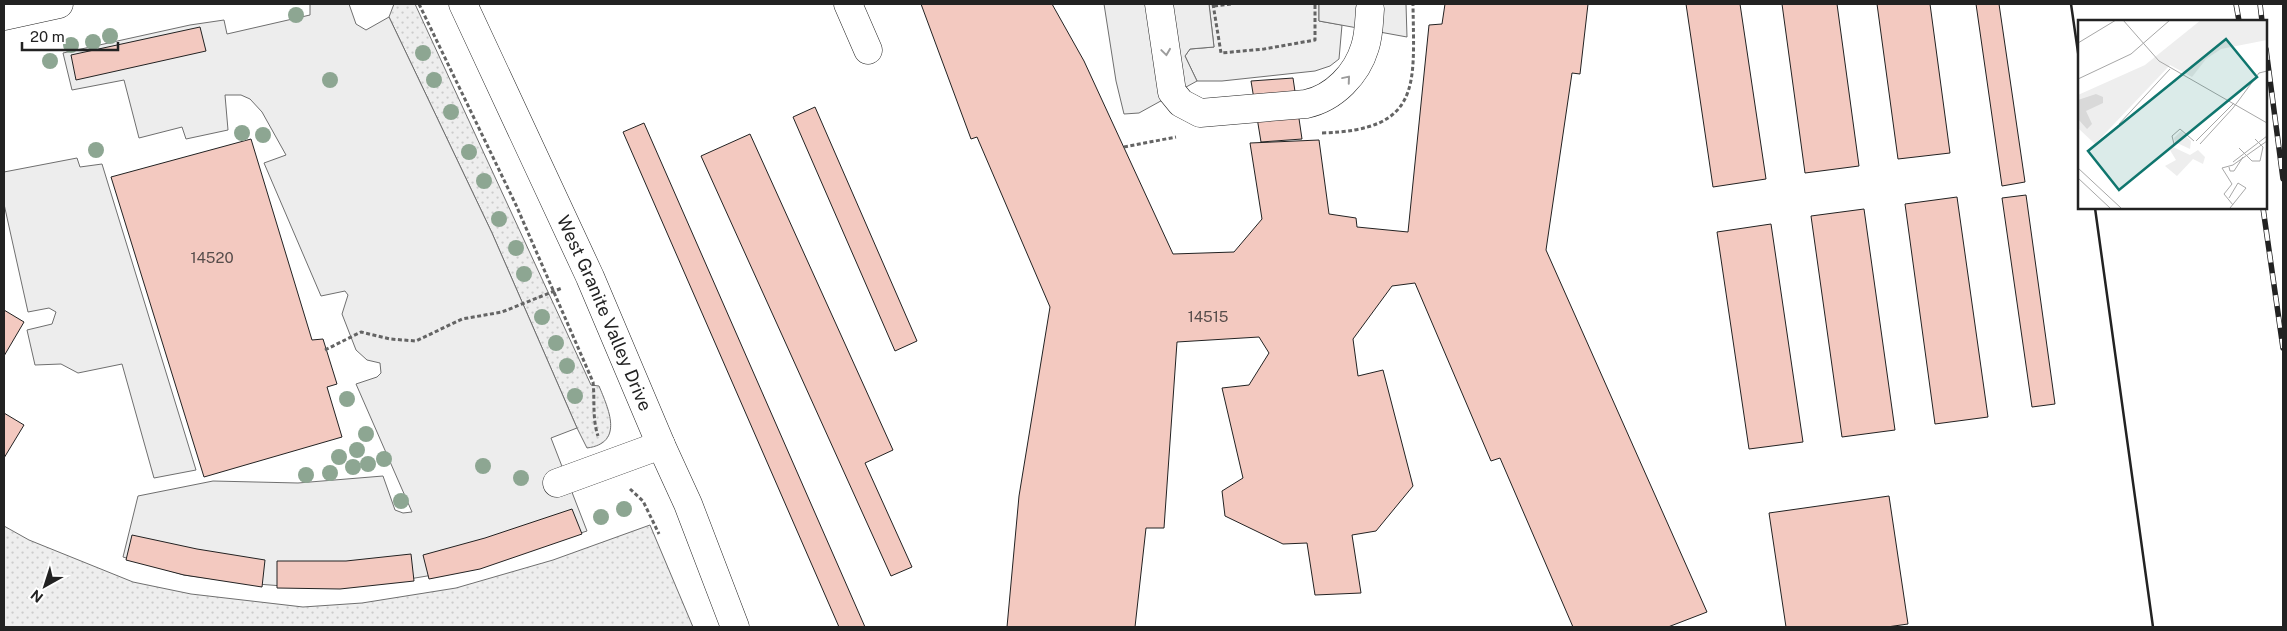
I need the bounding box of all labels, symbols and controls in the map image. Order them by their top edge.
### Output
scale bar [22,20,119,52]
inset map [2078,20,2267,209]
text: 20 m [30,28,65,45]
one-way arrow [1161,48,1171,56]
one-way arrow [1341,76,1350,85]
street label: West Granite Valley Drive [553,212,656,414]
house number: 14520 [190,249,234,266]
house number: 14515 [1188,308,1228,325]
north arrow [20,561,70,611]
text: N [28,586,46,606]

